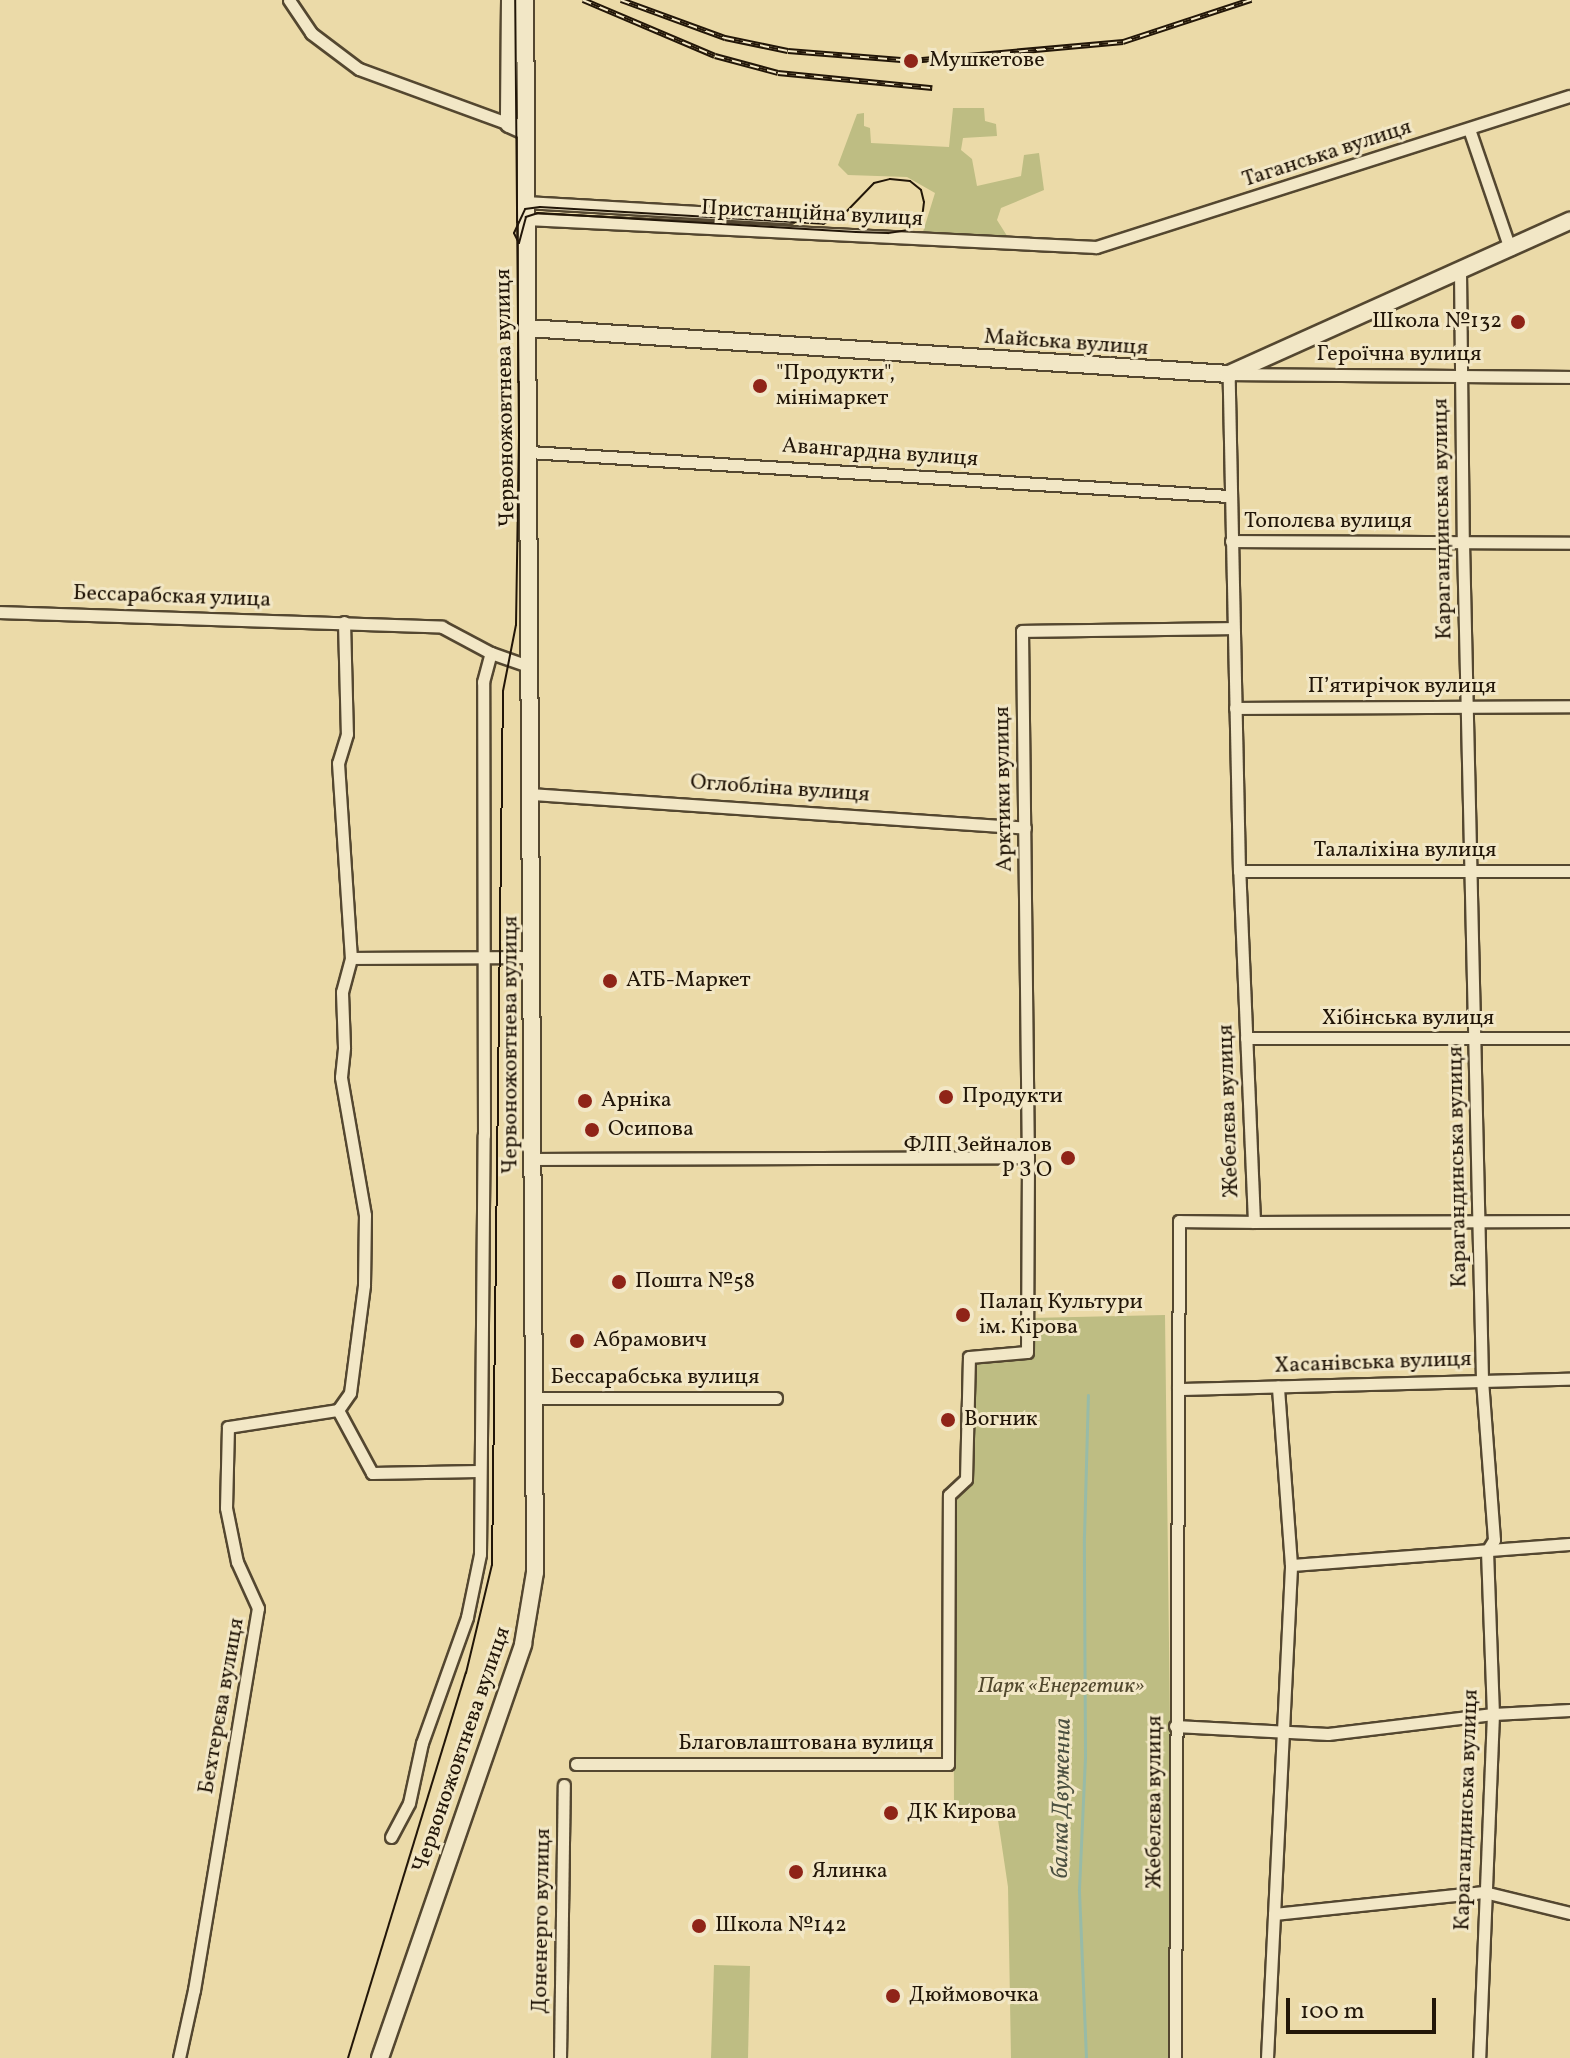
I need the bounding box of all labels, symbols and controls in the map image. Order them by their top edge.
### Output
place label: Мушкетове [929,48,1045,74]
marker: Мушкетове [900,50,922,72]
street label: Таганська вулиця [1239,114,1415,194]
street label: Пристанційна вулиця [700,195,924,233]
street label: Червоножовтнева вулиця [491,269,521,527]
place label: Школа №132 [1372,309,1502,335]
marker: Школа №132 [1509,313,1527,331]
street label: Майська вулиця [983,324,1149,362]
street label: Героїчна вулиця [1317,342,1481,368]
place label: "Продукти", мінімаркет [776,360,895,412]
marker: "Продукти", мінімаркет [751,377,769,395]
street label: Карагандинська вулиця [1428,398,1458,640]
street label: Авангардна вулиця [781,433,979,473]
street label: Тополєва вулиця [1244,509,1412,535]
street label: Бессарабская улица [72,580,272,614]
street label: П’ятирічок вулиця [1308,674,1496,700]
street label: Арктики вулиця [989,706,1019,872]
street label: Оглобліна вулиця [689,770,871,808]
street label: Талаліхіна вулиця [1314,838,1496,864]
street label: Червоножовтнева вулиця [498,916,524,1174]
place label: АТБ-Маркет [626,968,751,994]
marker: АТБ-Маркет [601,972,619,990]
street label: Хібінська вулиця [1322,1006,1494,1032]
street label: Жебелєва вулиця [1213,1024,1245,1198]
street label: Карагандинська вулиця [1443,1046,1473,1288]
place label: Продукти [962,1084,1063,1110]
place label: Арніка [601,1088,672,1114]
marker: Продукти [937,1088,955,1106]
marker: Арніка [576,1092,594,1110]
place label: Осипова [608,1117,694,1143]
marker: Осипова [583,1121,601,1139]
place label: ФЛП Зейналов Р З О [904,1132,1052,1184]
marker: ФЛП Зейналов Р З О [1059,1149,1077,1167]
place label: Пошта №58 [635,1269,755,1295]
marker: Пошта №58 [610,1273,628,1291]
place label: Палац Культури ім. Кірова [979,1289,1143,1340]
marker: Палац Культури ім. Кірова [954,1306,972,1324]
place label: Абрамович [593,1328,707,1354]
marker: Абрамович [568,1332,586,1350]
street label: Хасанівська вулиця [1274,1346,1472,1380]
street label: Бессарабська вулиця [551,1365,759,1391]
place label: Вогник [964,1407,1038,1433]
marker: Вогник [939,1411,957,1429]
street label: Бехтерєва вулиця [194,1616,250,1796]
street label: Червоножовтнева вулиця [407,1623,517,1877]
park label: Парк «Енергетик» [978,1674,1144,1700]
street label: Карагандинська вулиця [1450,1689,1484,1931]
street label: Жебелєва вулиця [1142,1715,1168,1889]
water label: балка Двуженна [1047,1718,1079,1878]
street label: Благовлаштована вулиця [678,1731,934,1757]
place label: ДК Кирова [907,1800,1017,1826]
marker: ДК Кирова [882,1804,900,1822]
street label: Доненерго вулиця [527,1828,557,2014]
place label: Ялинка [812,1859,888,1885]
marker: Ялинка [787,1863,805,1881]
place label: Школа №142 [715,1913,847,1939]
marker: Школа №142 [690,1917,708,1935]
scale bar [1290,1982,1440,2032]
place label: Дюймовочка [909,1983,1039,2009]
marker: Дюймовочка [884,1987,902,2005]
text: 100 m [1300,1995,1365,2029]

